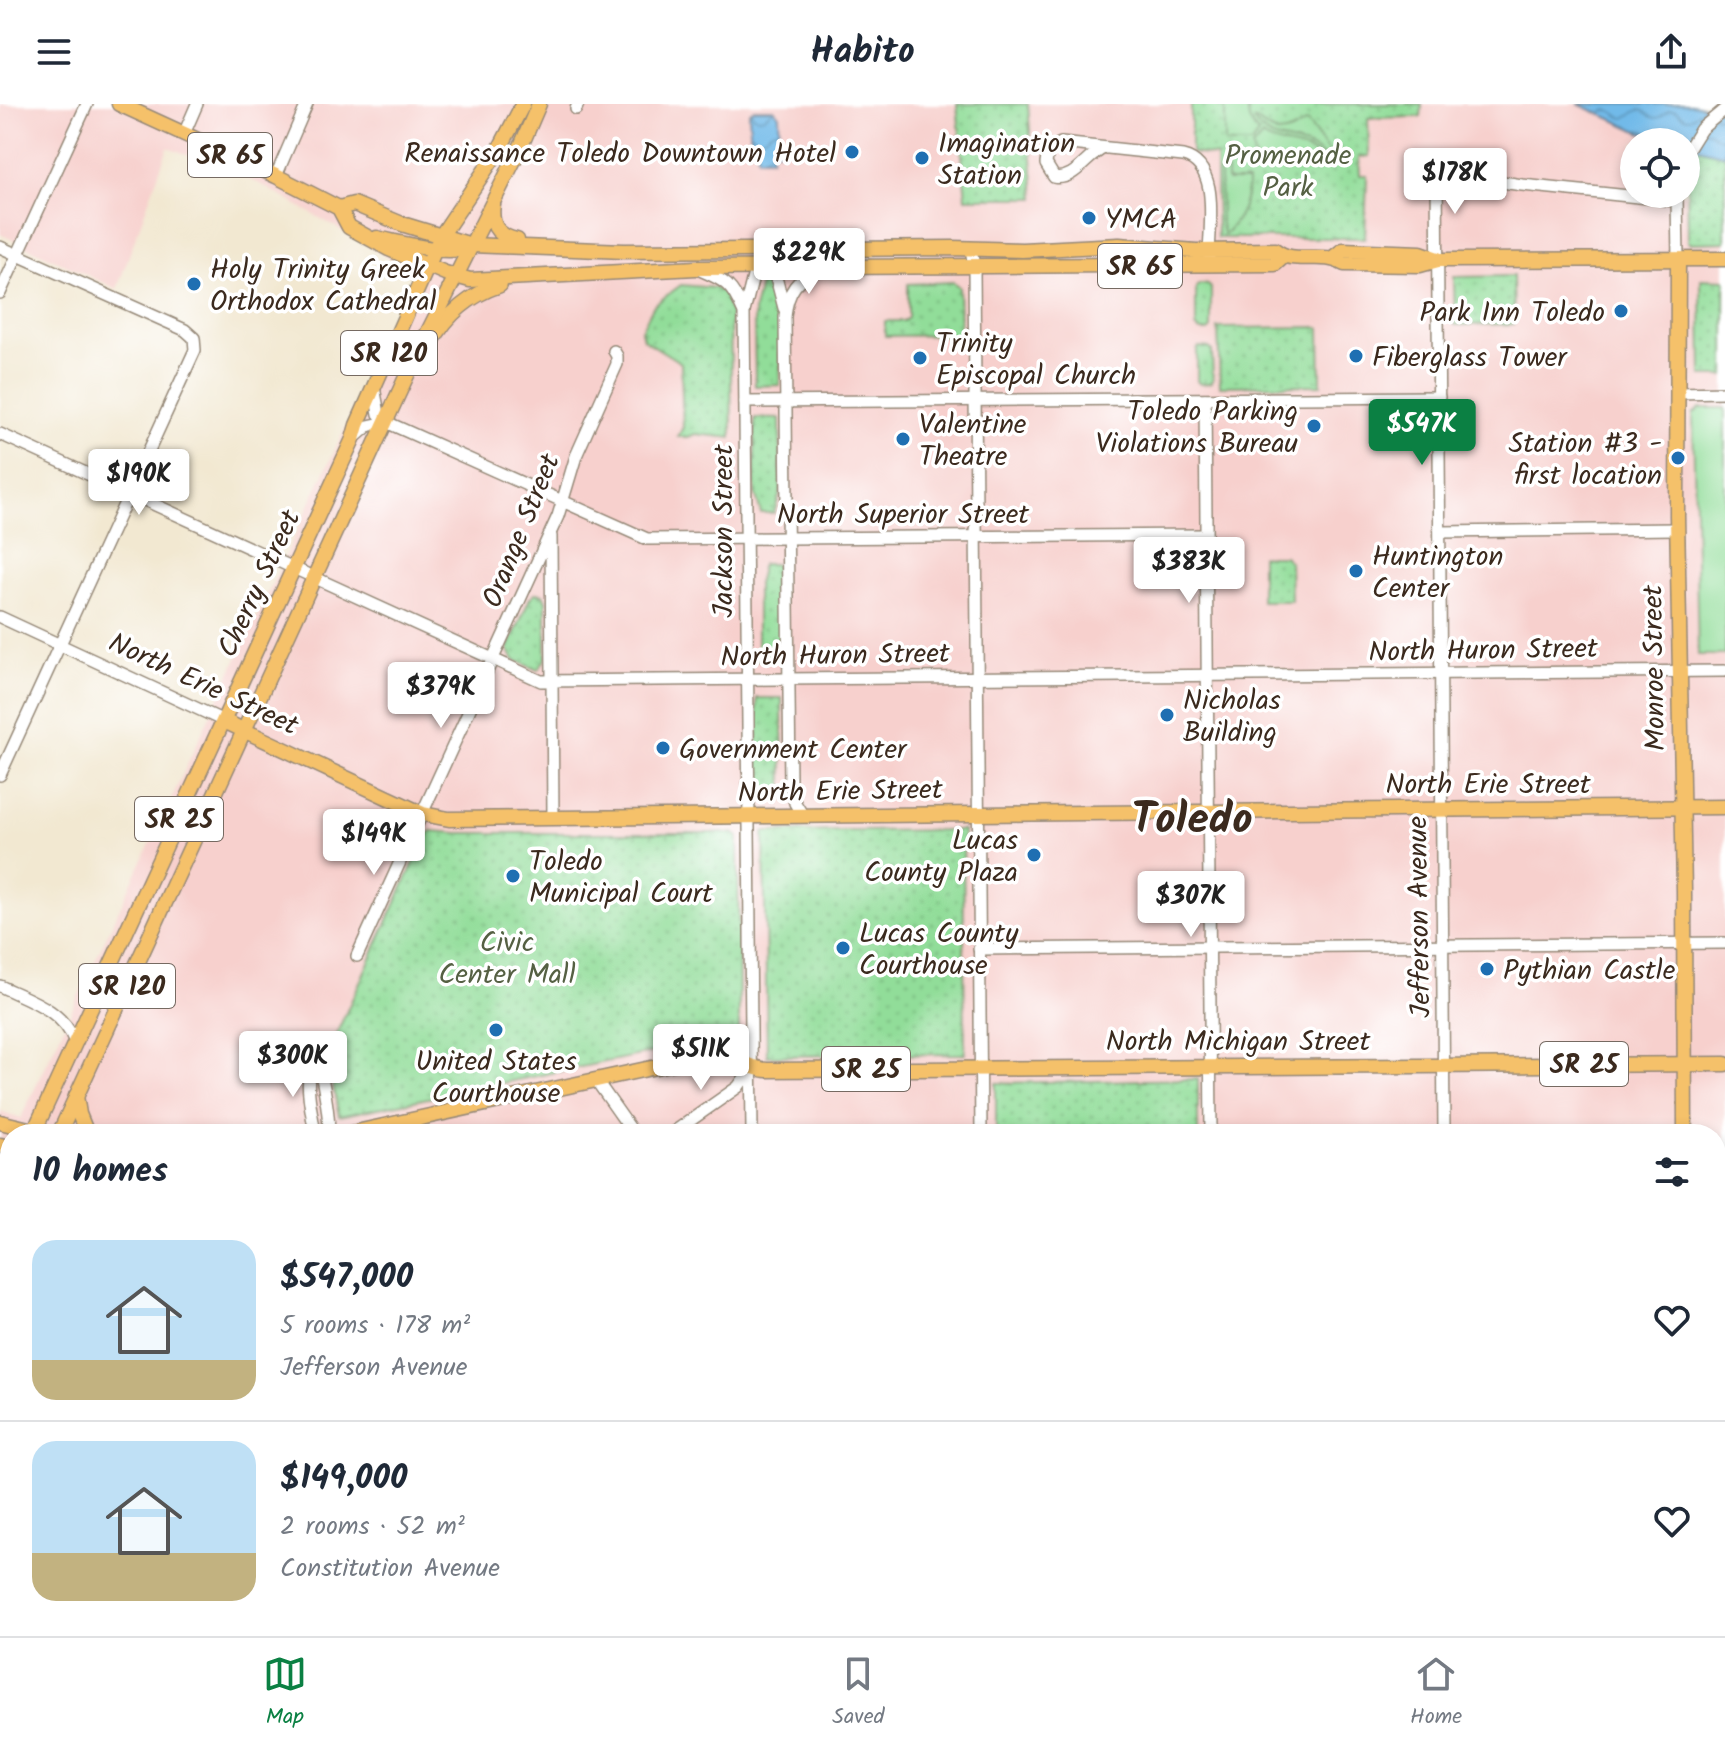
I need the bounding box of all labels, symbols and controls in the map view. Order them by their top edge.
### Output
text: Habito [810,24,915,81]
icon: menu [32,30,76,74]
icon: share [1649,30,1693,74]
place label: Imagination Station [938,122,1075,199]
map controls [1620,128,1700,208]
button: locate [1620,128,1700,208]
place label: Renaissance Toledo Downtown Hotel [404,132,836,177]
road number: SR 65 [188,133,272,177]
park label: Promenade Park [1225,134,1352,211]
marker: Renaissance Toledo Downtown Hotel [843,143,861,161]
pin: $178K [1399,148,1511,216]
marker: Imagination Station [913,149,931,167]
text: $178K [1422,153,1488,195]
place label: YMCA [1105,198,1177,243]
marker: YMCA [1080,209,1098,227]
pin: $229K [753,228,865,296]
text: $229K [772,233,846,275]
road number: SR 65 [1098,244,1182,288]
place label: Holy Trinity Greek Orthodox Cathedral [210,248,437,325]
marker: Holy Trinity Greek Orthodox Cathedral [185,275,203,293]
place label: Park Inn Toledo [1419,291,1605,336]
marker: Park Inn Toledo [1612,302,1630,320]
place label: Trinity Episcopal Church [936,322,1136,399]
road number: SR 120 [341,331,437,375]
place label: Fiberglass Tower [1372,336,1568,381]
marker: Fiberglass Tower [1347,347,1365,365]
marker: Trinity Episcopal Church [911,349,929,367]
place label: Toledo Parking Violations Bureau [1096,390,1298,467]
pin: $547K [1366,399,1478,467]
place label: Valentine Theatre [919,403,1027,480]
text: $547K [1387,404,1457,446]
marker: Toledo Parking Violations Bureau [1305,417,1323,435]
place label: Station #3 - first location [1508,422,1662,499]
marker: Valentine Theatre [894,430,912,448]
street label: Jackson Street [702,443,747,618]
street label: Orange Street [471,446,574,615]
pin: $190K [83,449,195,517]
marker: Station #3 - first location [1669,449,1687,467]
text: $190K [106,454,172,496]
street label: North Superior Street [777,493,1030,538]
street label: Cherry Street [206,502,315,665]
place label: Huntington Center [1372,535,1503,612]
pin: $383K [1133,537,1245,605]
text: $383K [1152,542,1226,584]
marker: Huntington Center [1347,562,1365,580]
street label: Monroe Street [1632,583,1679,752]
street label: North Erie Street [100,622,306,749]
street label: North Huron Street [1368,627,1599,676]
street label: North Huron Street [720,632,951,681]
pin: $379K [385,662,497,730]
text: $379K [406,667,476,709]
place label: Nicholas Building [1183,679,1281,756]
marker: Nicholas Building [1158,706,1176,724]
place label: Government Center [679,728,908,773]
marker: Government Center [654,739,672,757]
street label: North Erie Street [1385,763,1592,808]
street label: North Erie Street [737,768,944,817]
district label: Toledo [1132,786,1252,856]
road number: SR 25 [135,797,223,841]
pin: $149K [318,809,430,877]
text: $149K [341,814,407,856]
street label: Jefferson Avenue [1396,815,1445,1018]
place label: Lucas County Plaza [864,819,1018,896]
place label: Toledo Municipal Court [529,840,714,917]
marker: Lucas County Plaza [1025,846,1043,864]
marker: Toledo Municipal Court [504,867,522,885]
pin: $307K [1135,871,1247,939]
text: $307K [1156,876,1226,918]
place label: Lucas County Courthouse [859,912,1019,989]
park label: Civic Center Mall [438,921,576,998]
marker: Lucas County Courthouse [834,939,852,957]
place label: Pythian Castle [1503,949,1676,994]
marker: Pythian Castle [1478,960,1496,978]
road number: SR 120 [79,964,175,1008]
street label: North Michigan Street [1106,1020,1371,1065]
marker: United States Courthouse [487,1021,505,1039]
pin: $511K [645,1024,757,1092]
text: $511K [671,1029,731,1071]
pin: $300K [237,1031,349,1099]
text: $300K [257,1036,329,1078]
place label: United States Courthouse [415,1040,577,1117]
road number: SR 25 [1540,1042,1628,1086]
road number: SR 25 [822,1047,910,1091]
text: 10 homes [32,1145,168,1199]
icon: filters [1650,1150,1694,1194]
text: $547,000 [280,1251,413,1305]
icon: home [96,1272,192,1368]
icon: heart [1650,1298,1694,1342]
text: 5 rooms · 178 m² [280,1305,470,1347]
text: Jefferson Avenue [280,1347,467,1389]
text: $149,000 [280,1452,407,1506]
icon: home [96,1473,192,1569]
icon: heart [1650,1499,1694,1543]
text: 2 rooms · 52 m² [280,1506,465,1548]
text: Constitution Avenue [280,1548,500,1590]
tab: Map [263,1652,307,1735]
tab: Saved [832,1652,885,1735]
tab: Home [1410,1652,1462,1735]

